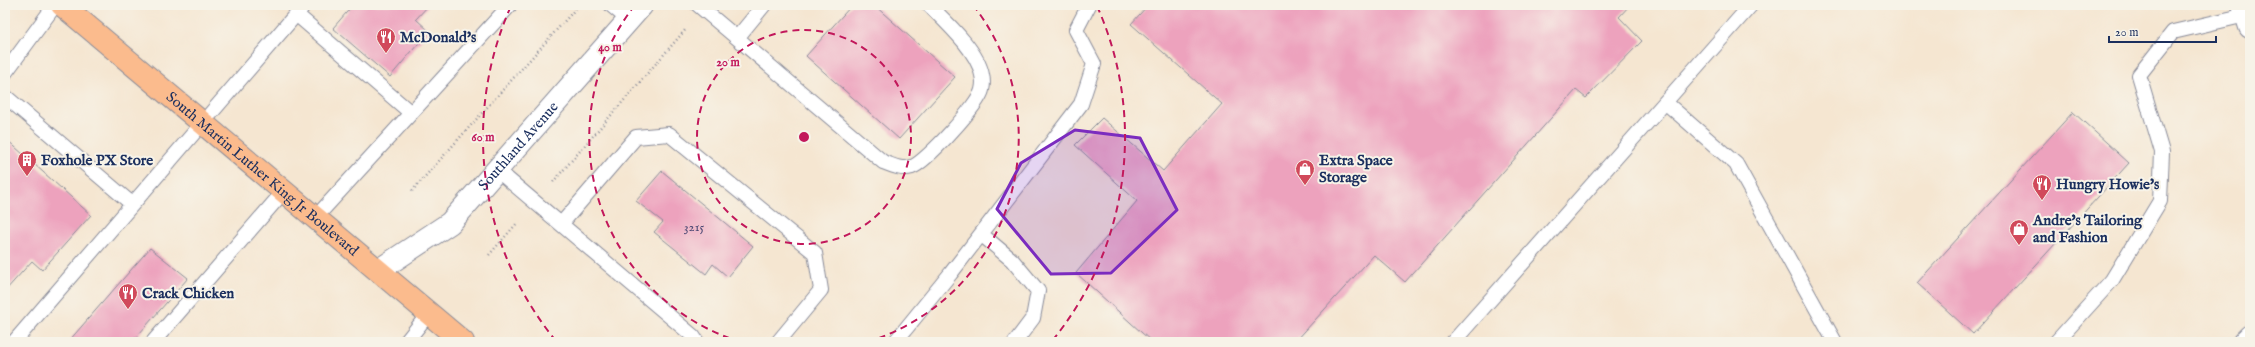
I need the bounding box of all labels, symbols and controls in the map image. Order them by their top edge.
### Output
scale bar [2109,18,2216,44]
text: 20 m [2115,25,2138,40]
restaurant icon: McDonald's [375,26,397,54]
place label: McDonald's [400,28,477,47]
text: 40 m [598,40,623,55]
text: 20 m [716,55,740,70]
street label: South Martin Luther King Jr Boulevard [162,87,364,261]
street label: Southland Avenue [474,97,562,194]
text: 60 m [472,130,495,145]
centre of rings [797,130,811,144]
building icon: Foxhole PX Store [16,149,38,177]
place label: Foxhole PX Store [41,151,153,170]
place label: Extra Space Storage [1319,151,1393,187]
shop icon: Extra Space Storage [1294,158,1316,186]
restaurant icon: Hungry Howie's [2031,173,2053,201]
place label: Hungry Howie's [2056,175,2160,194]
place label: Andre's Tailoring and Fashion [2032,211,2143,247]
shop icon: Andre's Tailoring and Fashion [2008,218,2030,246]
house number: 3215 [684,219,705,236]
restaurant icon: Crack Chicken [117,282,139,310]
place label: Crack Chicken [142,284,234,303]

